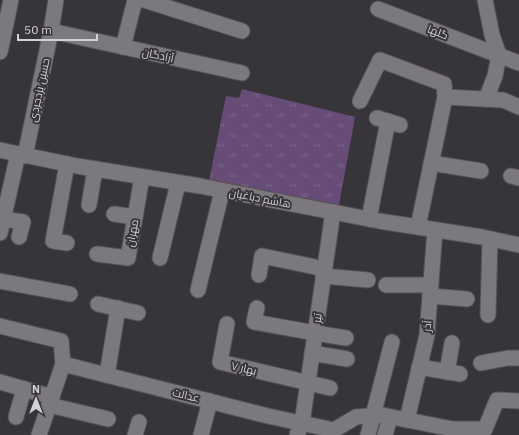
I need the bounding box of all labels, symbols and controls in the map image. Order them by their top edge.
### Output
scale bar [18,16,97,42]
text: 50 m [24,22,52,37]
street label: گلها [426,22,450,42]
street label: آزادگان [141,45,175,65]
street label: حسین یزدجردی [25,57,53,123]
street label: هاشم دباغیان [228,185,292,212]
street label: مهران [123,218,141,248]
street label: تیر [309,312,325,325]
street label: آذر [419,320,434,333]
street label: بهار ۷ [230,358,258,378]
north arrow [16,379,56,419]
text: N [32,382,40,396]
street label: عدالت [171,385,201,405]

